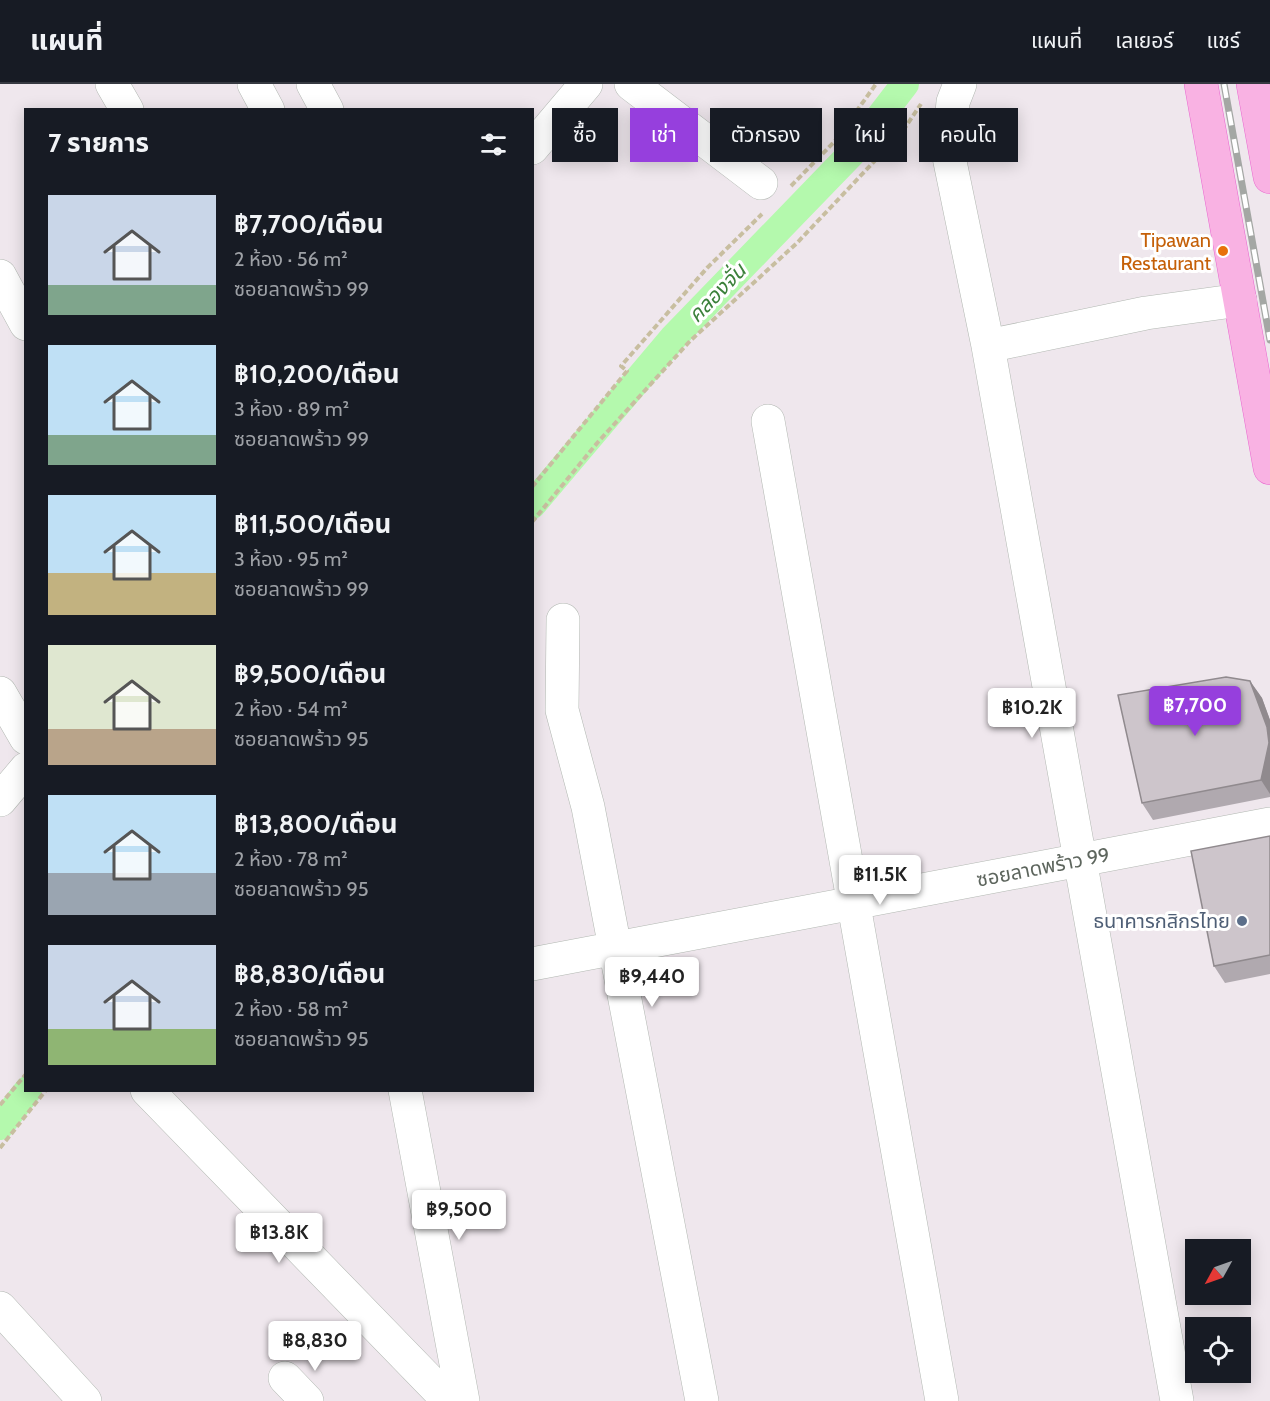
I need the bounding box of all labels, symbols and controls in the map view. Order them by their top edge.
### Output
text: แผนที่ [30,23,103,57]
text: แผนที่ [1031,28,1082,53]
text: เลเยอร์ [1115,28,1174,53]
text: แชร์ [1207,28,1240,53]
chip: ซื้อ [552,108,618,162]
chip: เช่า [630,108,698,162]
chip: ตัวกรอง [710,108,822,162]
chip: ใหม่ [834,108,907,162]
chip: คอนโด [919,108,1018,162]
text: 7 รายการ [48,127,149,159]
icon: filters [477,128,510,161]
text: ฿7,700/เดือน [234,208,384,240]
icon: home [96,219,168,291]
place label: Tipawan Restaurant [1120,228,1211,275]
marker: Tipawan Restaurant [1216,244,1230,258]
text: 2 ห้อง · 56 m² [234,247,348,271]
water label: คลองจั่น [682,257,752,327]
text: ซอยลาดพร้าว 99 [234,277,369,301]
text: ฿10,200/เดือน [234,358,400,390]
icon: home [96,369,168,441]
text: 3 ห้อง · 89 m² [234,397,349,421]
text: ซอยลาดพร้าว 99 [234,427,369,451]
text: ฿11,500/เดือน [234,508,391,540]
icon: home [96,519,168,591]
text: 3 ห้อง · 95 m² [234,547,348,571]
text: ซอยลาดพร้าว 99 [234,577,369,601]
text: ฿9,500/เดือน [234,658,386,690]
icon: home [96,669,168,741]
pin: ฿7,700 [1146,686,1244,737]
pin: ฿10.2K [983,688,1081,739]
text: ฿7,700 [1163,693,1227,717]
text: ฿10.2K [1002,695,1062,719]
text: 2 ห้อง · 54 m² [234,697,348,721]
text: ซอยลาดพร้าว 95 [234,727,369,751]
text: ฿13,800/เดือน [234,808,397,840]
icon: home [96,819,168,891]
street label: ซอยลาดพร้าว 99 [974,842,1112,892]
text: 2 ห้อง · 78 m² [234,847,348,871]
pin: ฿11.5K [831,855,929,906]
text: ฿11.5K [853,862,907,886]
text: ซอยลาดพร้าว 95 [234,877,369,901]
place label: ธนาคารกสิกรไทย [1093,909,1230,933]
marker: ธนาคารกสิกรไทย [1235,914,1249,928]
pin: ฿9,440 [603,957,701,1008]
text: ฿8,830/เดือน [234,958,385,990]
text: ฿9,440 [619,964,685,988]
icon: home [96,969,168,1041]
text: 2 ห้อง · 58 m² [234,997,348,1021]
text: ซอยลาดพร้าว 95 [234,1027,369,1051]
pin: ฿9,500 [410,1190,508,1241]
text: ฿9,500 [426,1197,492,1221]
pin: ฿13.8K [230,1213,328,1264]
text: ฿13.8K [250,1220,308,1244]
north arrow [1185,1239,1251,1305]
map controls [1185,1239,1251,1383]
button: locate [1185,1317,1251,1383]
pin: ฿8,830 [266,1321,364,1372]
text: ฿8,830 [282,1328,348,1352]

